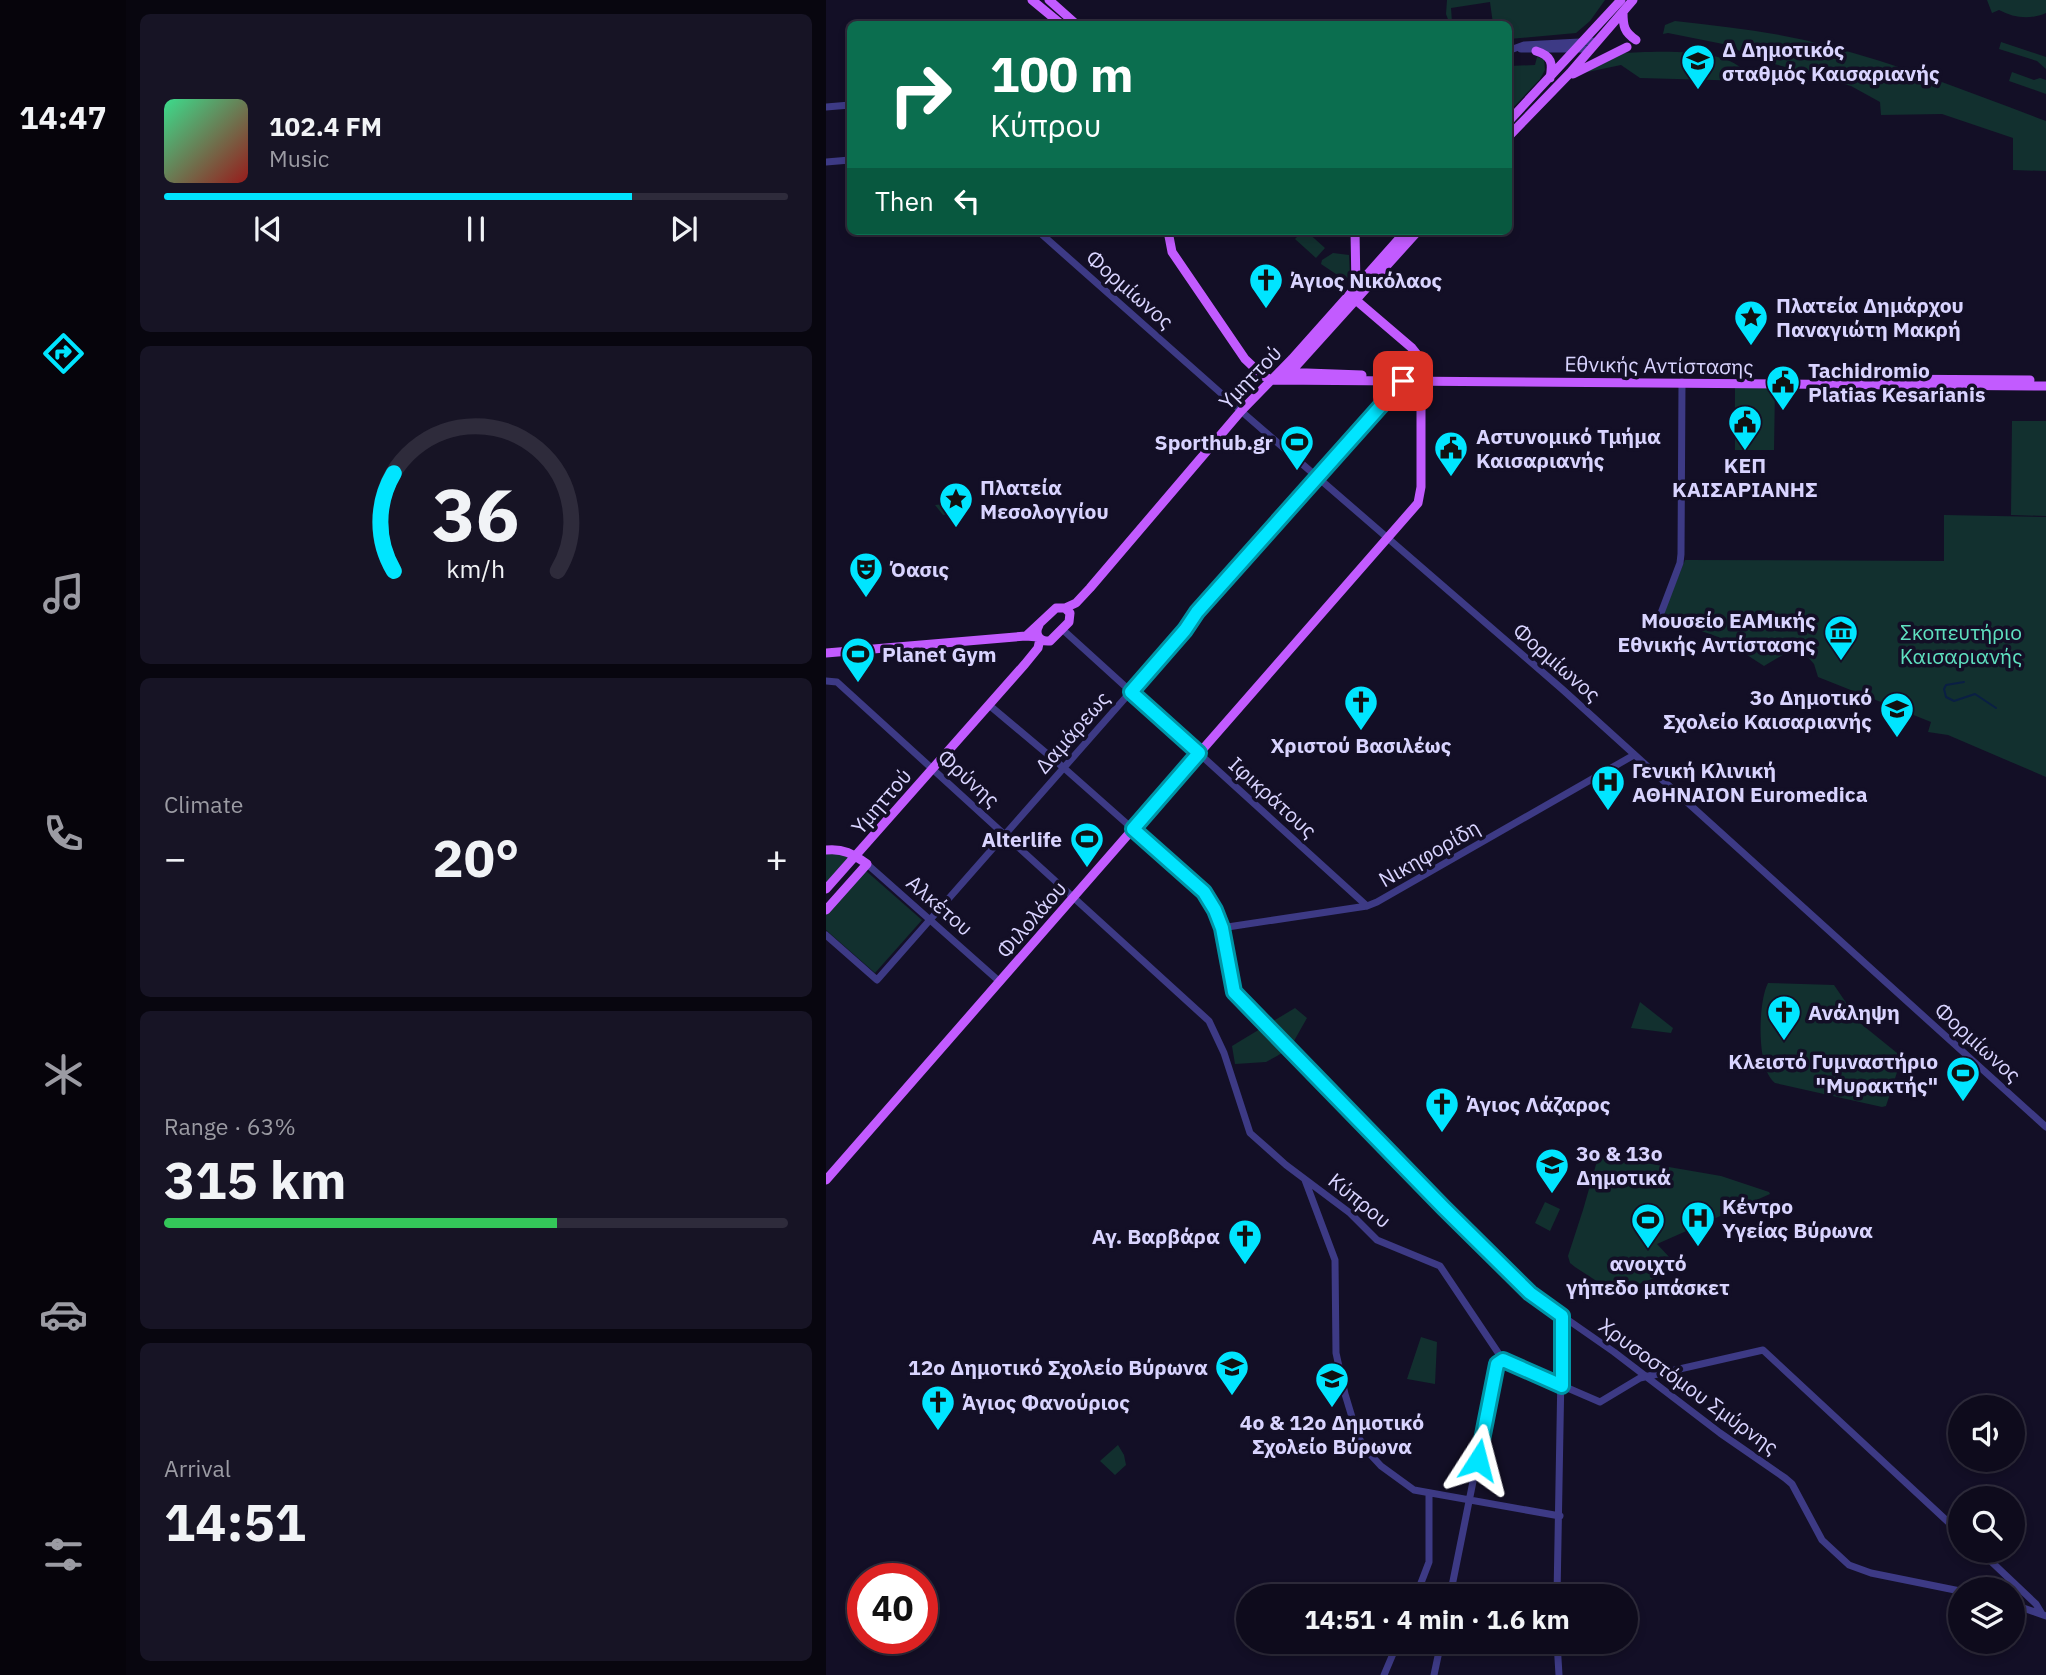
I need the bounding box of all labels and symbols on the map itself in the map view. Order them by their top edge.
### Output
place label: Δ Δημοτικός σταθμός Καισαριανής [1722,35,1940,87]
school or university icon: Δ Δημοτικός σταθμός Καισαριανής [1679,42,1717,91]
street label: Φορμίωνος [1080,243,1180,335]
church icon: Άγιος Νικόλαος [1247,261,1285,310]
place label: Άγιος Νικόλαος [1290,266,1443,294]
place label: Πλατεία Δημάρχου Παναγιώτη Μακρή [1776,291,1964,343]
place icon: Πλατεία Δημάρχου Παναγιώτη Μακρή [1732,298,1770,347]
street label: Υμηττού [1213,339,1287,415]
street label: Εθνικής Αντίστασης [1564,349,1754,381]
pin [1373,351,1433,411]
place label: Tachidromio Platias Kesarianis [1808,356,1985,408]
public building icon: Tachidromio Platias Kesarianis [1764,363,1802,412]
public building icon: ΚΕΠ ΚΑΙΣΑΡΙΑΝΗΣ [1726,403,1764,452]
place label: Αστυνομικό Τμήμα Καισαριανής [1476,422,1661,474]
sports icon: Sporthub.gr [1278,423,1316,472]
place label: Sporthub.gr [1155,428,1274,456]
public building icon: Αστυνομικό Τμήμα Καισαριανής [1432,429,1470,478]
place label: ΚΕΠ ΚΑΙΣΑΡΙΑΝΗΣ [1672,451,1818,503]
place label: Πλατεία Μεσολογγίου [980,473,1109,525]
place icon: Πλατεία Μεσολογγίου [937,480,975,529]
theatre icon: Όασις [847,550,885,599]
place label: Όασις [889,555,950,583]
place label: Μουσείο ΕΑΜικής Εθνικής Αντίστασης [1618,606,1816,658]
museum icon: Μουσείο ΕΑΜικής Εθνικής Αντίστασης [1822,613,1860,662]
street label: Φορμίωνος [1507,616,1607,708]
park label: Σκοπευτήριο Καισαριανής [1900,618,2022,670]
sports icon: Planet Gym [839,635,877,684]
place label: Planet Gym [882,640,997,668]
church icon: Χριστού Βασιλέως [1342,683,1380,732]
place label: 3ο Δημοτικό Σχολείο Καισαριανής [1663,683,1872,735]
street label: Δαμάρεως [1028,685,1116,779]
school or university icon: 3ο Δημοτικό Σχολείο Καισαριανής [1878,690,1916,739]
place label: Χριστού Βασιλέως [1271,731,1452,759]
street label: Φρύνης [932,743,1006,813]
street label: Ιφικράτους [1223,750,1323,844]
place label: Γενική Κλινική ΑΘΗΝΑΙΟΝ Euromedica [1632,756,1868,808]
street label: Υμηττού [845,762,917,840]
hospital icon: Γενική Κλινική ΑΘΗΝΑΙΟΝ Euromedica [1589,763,1627,812]
street label: Νικηφορίδη [1373,813,1485,893]
sports icon: Alterlife [1068,820,1106,869]
place label: Alterlife [981,825,1062,853]
street label: Αλκέτου [901,868,979,942]
street label: Φιλολάου [990,874,1072,964]
church icon: Ανάληψη [1765,993,1803,1042]
street label: Φορμίωνος [1929,996,2027,1088]
place label: Ανάληψη [1808,998,1900,1026]
place label: Κλειστό Γυμναστήριο "Μυρακτής" [1728,1047,1938,1099]
sports icon: Κλειστό Γυμναστήριο "Μυρακτής" [1944,1054,1982,1103]
church icon: Άγιος Λάζαρος [1423,1085,1461,1134]
place label: Άγιος Λάζαρος [1466,1090,1611,1118]
place label: 3o & 13o Δημοτικά [1576,1139,1671,1191]
school or university icon: 3o & 13o Δημοτικά [1533,1146,1571,1195]
street label: Κύπρου [1323,1166,1397,1234]
place label: Κέντρο Υγείας Βύρωνα [1722,1192,1873,1244]
hospital icon: Κέντρο Υγείας Βύρωνα [1679,1199,1717,1248]
sports icon: ανοιχτό γήπεδο μπάσκετ [1629,1201,1667,1250]
church icon: Αγ. Βαρβάρα [1226,1217,1264,1266]
place label: Αγ. Βαρβάρα [1092,1222,1220,1250]
place label: ανοιχτό γήπεδο μπάσκετ [1566,1249,1730,1301]
street label: Χρυσοστόμου Σμύρνης [1594,1311,1784,1461]
school or university icon: 12ο Δημοτικό Σχολείο Βύρωνα [1213,1348,1251,1397]
place label: 12ο Δημοτικό Σχολείο Βύρωνα [908,1353,1208,1381]
school or university icon: 4ο & 12ο Δημοτικό Σχολείο Βύρωνα [1313,1360,1351,1409]
church icon: Άγιος Φανούριος [919,1383,957,1432]
place label: Άγιος Φανούριος [962,1388,1130,1416]
place label: 4ο & 12ο Δημοτικό Σχολείο Βύρωνα [1240,1408,1424,1460]
position arrow [1441,1423,1515,1497]
speed limit sign: 40 [847,1563,938,1654]

